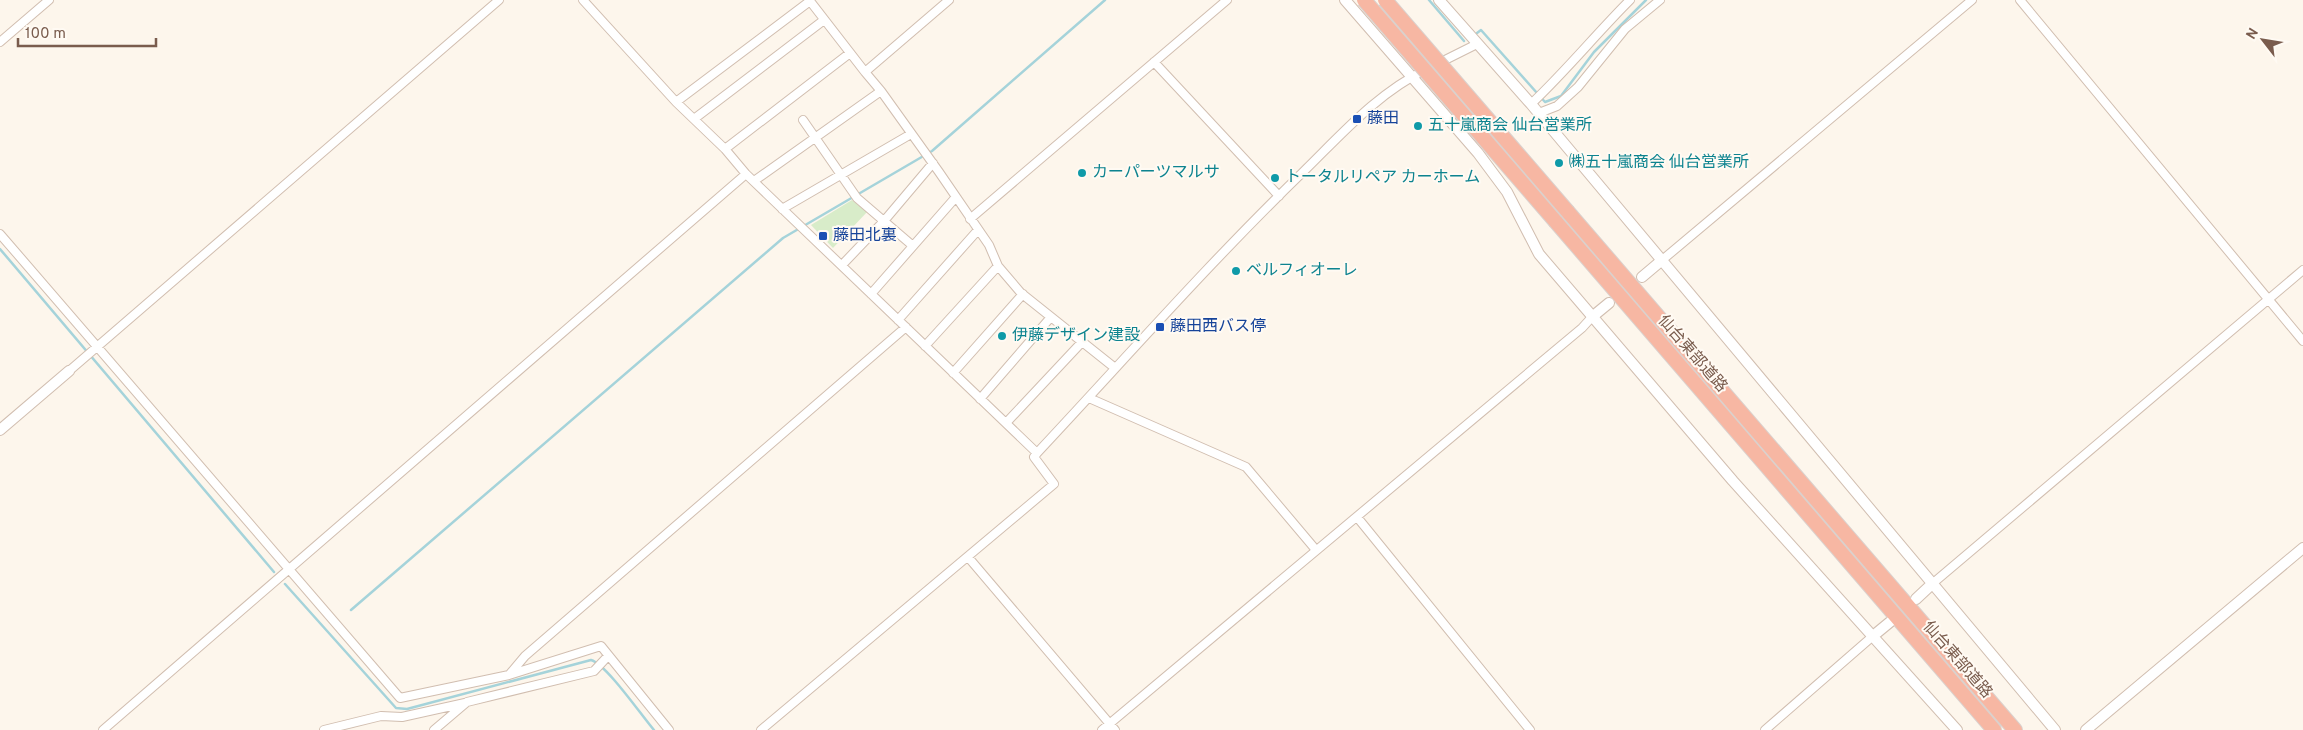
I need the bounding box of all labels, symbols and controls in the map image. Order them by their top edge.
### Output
scale bar [18,15,155,47]
north arrow [2238,15,2288,65]
text: 100 m [25,25,66,44]
text: N [2243,25,2263,43]
place label: 藤田 [1367,109,1399,129]
marker: 藤田 [1351,113,1363,125]
place label: 五十嵐商会 仙台営業所 [1428,116,1592,136]
marker: 五十嵐商会 仙台営業所 [1412,120,1424,132]
place label: ㈱五十嵐商会 仙台営業所 [1569,153,1749,173]
marker: ㈱五十嵐商会 仙台営業所 [1553,157,1565,169]
place label: カーパーツマルサ [1092,163,1220,183]
marker: カーパーツマルサ [1076,167,1088,179]
place label: トータルリペア カーホーム [1285,168,1480,188]
marker: トータルリペア カーホーム [1269,172,1281,184]
place label: 藤田北裏 [833,226,897,246]
marker: 藤田北裏 [817,230,829,242]
place label: ベルフィオーレ [1246,261,1358,281]
marker: ベルフィオーレ [1230,265,1242,277]
street label: 仙台東部道路 [1653,311,1731,397]
place label: 藤田西バス停 [1170,317,1266,337]
marker: 藤田西バス停 [1154,321,1166,333]
place label: 伊藤デザイン建設 [1012,326,1140,346]
marker: 伊藤デザイン建設 [996,330,1008,342]
street label: 仙台東部道路 [1918,617,1996,703]

